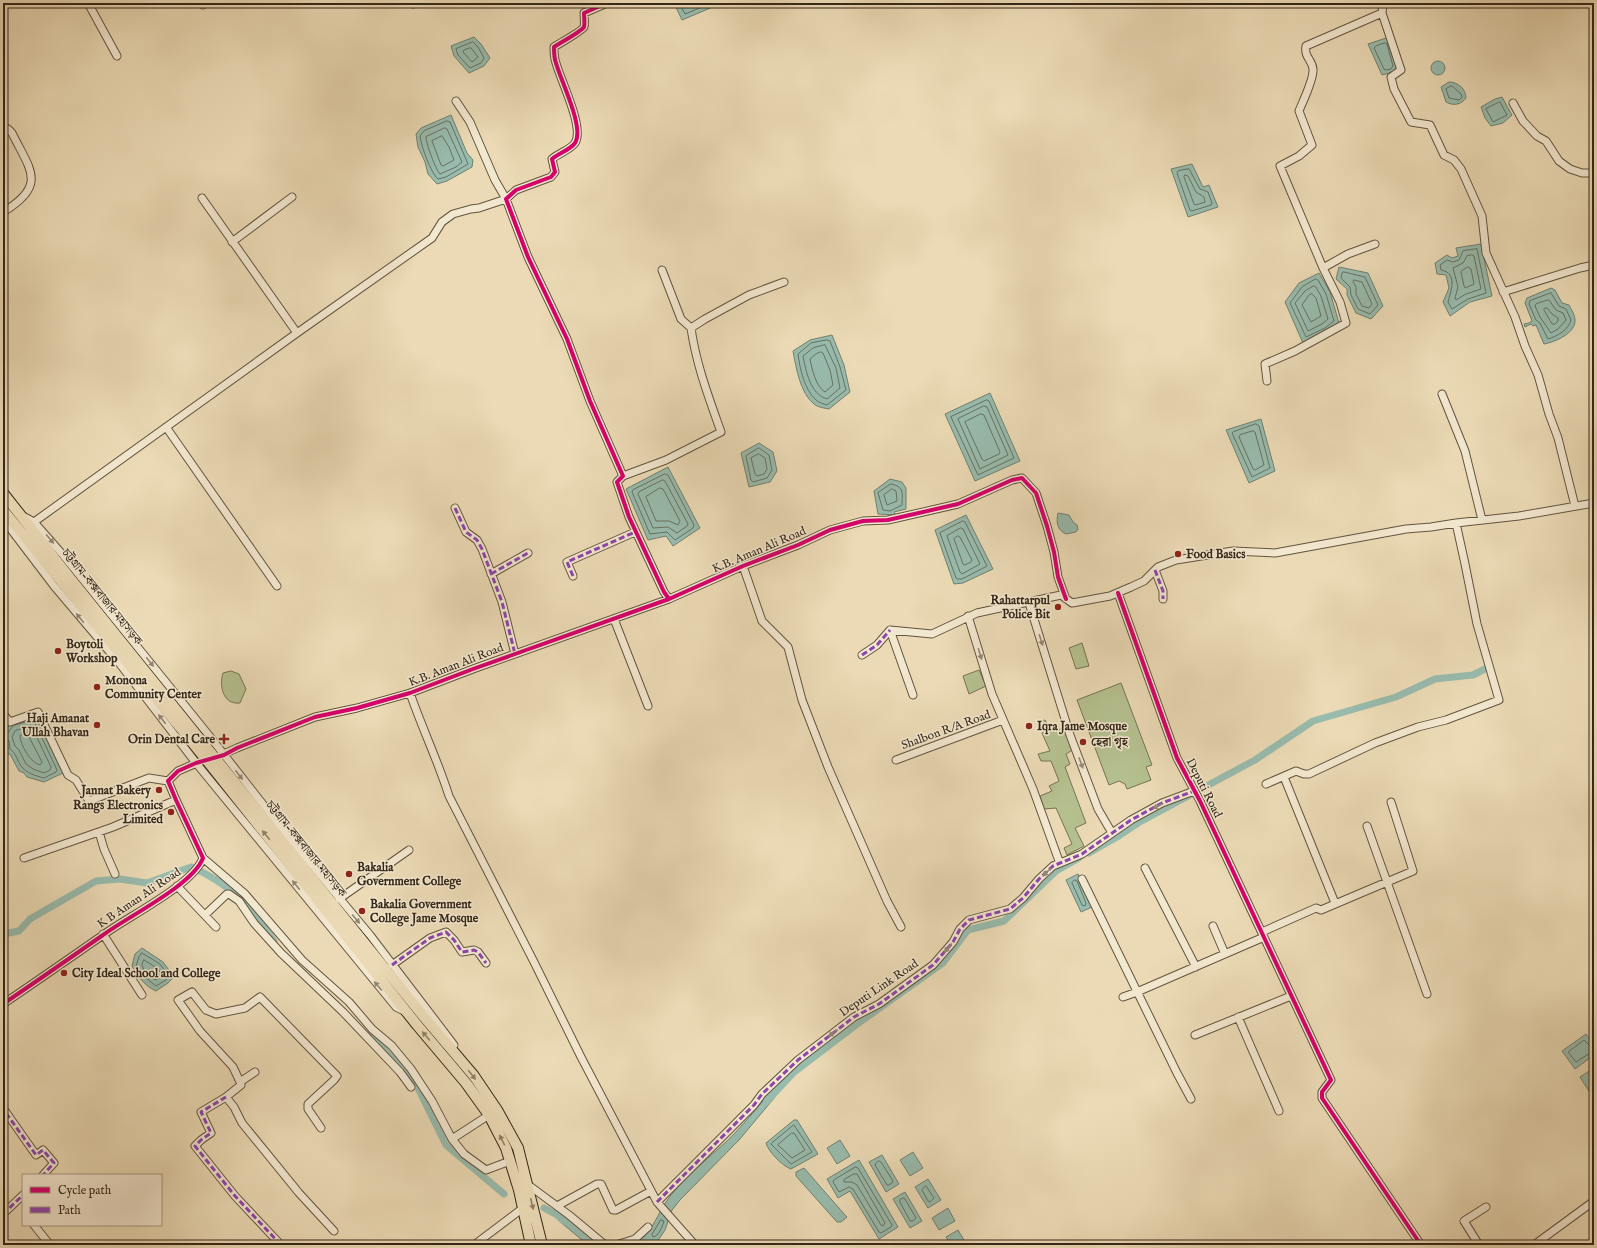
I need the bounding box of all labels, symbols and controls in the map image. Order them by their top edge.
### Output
street label: K.B. Aman Ali Road [710,523,809,577]
one-way arrow [46,534,55,545]
street label: চট্টগ্রাম-কক্সবাজার মহাসড়ক [58,544,147,649]
place label: Food Basics [1186,547,1246,562]
marker: Food Basics [1173,549,1183,559]
place label: Rahattarpul Police Bit [990,593,1051,622]
marker: Rahattarpul Police Bit [1053,602,1063,612]
one-way arrow [76,612,84,623]
one-way arrow [1038,634,1044,646]
place label: Boytoli Workshop [65,637,118,667]
street label: K.B. Aman Ali Road [406,640,506,690]
marker: Boytoli Workshop [53,646,63,656]
one-way arrow [977,648,983,660]
one-way arrow [146,657,154,667]
place label: Monona Community Center [105,673,202,703]
marker: Monona Community Center [92,682,102,692]
street label: Shalbon R/A Road [899,707,993,753]
place label: Haji Amanat Ullah Bhavan [21,711,90,740]
one-way arrow [157,713,166,724]
place label: Iqra Jame Mosque [1037,719,1127,735]
marker: Haji Amanat Ullah Bhavan [92,720,102,730]
marker: Iqra Jame Mosque [1024,721,1034,731]
place label: Orin Dental Care [128,732,215,747]
marker: Orin Dental Care [218,733,230,745]
place label: হেরা গৃহ [1091,735,1129,750]
marker: হেরা গৃহ [1078,737,1088,747]
street label: Deputi Road [1182,756,1226,821]
one-way arrow [1078,758,1084,770]
one-way arrow [235,769,244,780]
place label: Jannat Bakery [79,783,152,799]
marker: Jannat Bakery [154,785,164,795]
street label: চট্টগ্রাম-কক্সবাজার মহাসড়ক [262,796,351,901]
place label: Rangs Electronics Limited [73,798,164,827]
one-way arrow [1152,803,1164,809]
marker: Rangs Electronics Limited [166,807,176,817]
one-way arrow [262,829,271,840]
place label: Bakalia Government College [357,860,462,890]
street label: K B Aman Ali Road [94,864,184,932]
one-way arrow [1042,867,1052,877]
marker: Bakalia Government College [344,869,354,879]
one-way arrow [291,880,300,891]
place label: Bakalia Government College Jame Mosque [370,897,479,927]
marker: Bakalia Government College Jame Mosque [357,906,367,916]
one-way arrow [352,914,361,925]
one-way arrow [944,943,953,952]
street label: Deputi Link Road [837,956,922,1021]
place label: City Ideal School and College [72,966,221,982]
marker: City Ideal School and College [59,968,69,978]
one-way arrow [374,981,383,991]
one-way arrow [828,1029,838,1037]
one-way arrow [421,1030,430,1041]
one-way arrow [468,1069,477,1080]
one-way arrow [499,1134,505,1146]
legend [22,1174,162,1226]
text: Cycle path [58,1183,112,1199]
one-way arrow [530,1198,536,1210]
text: Path [58,1203,81,1218]

